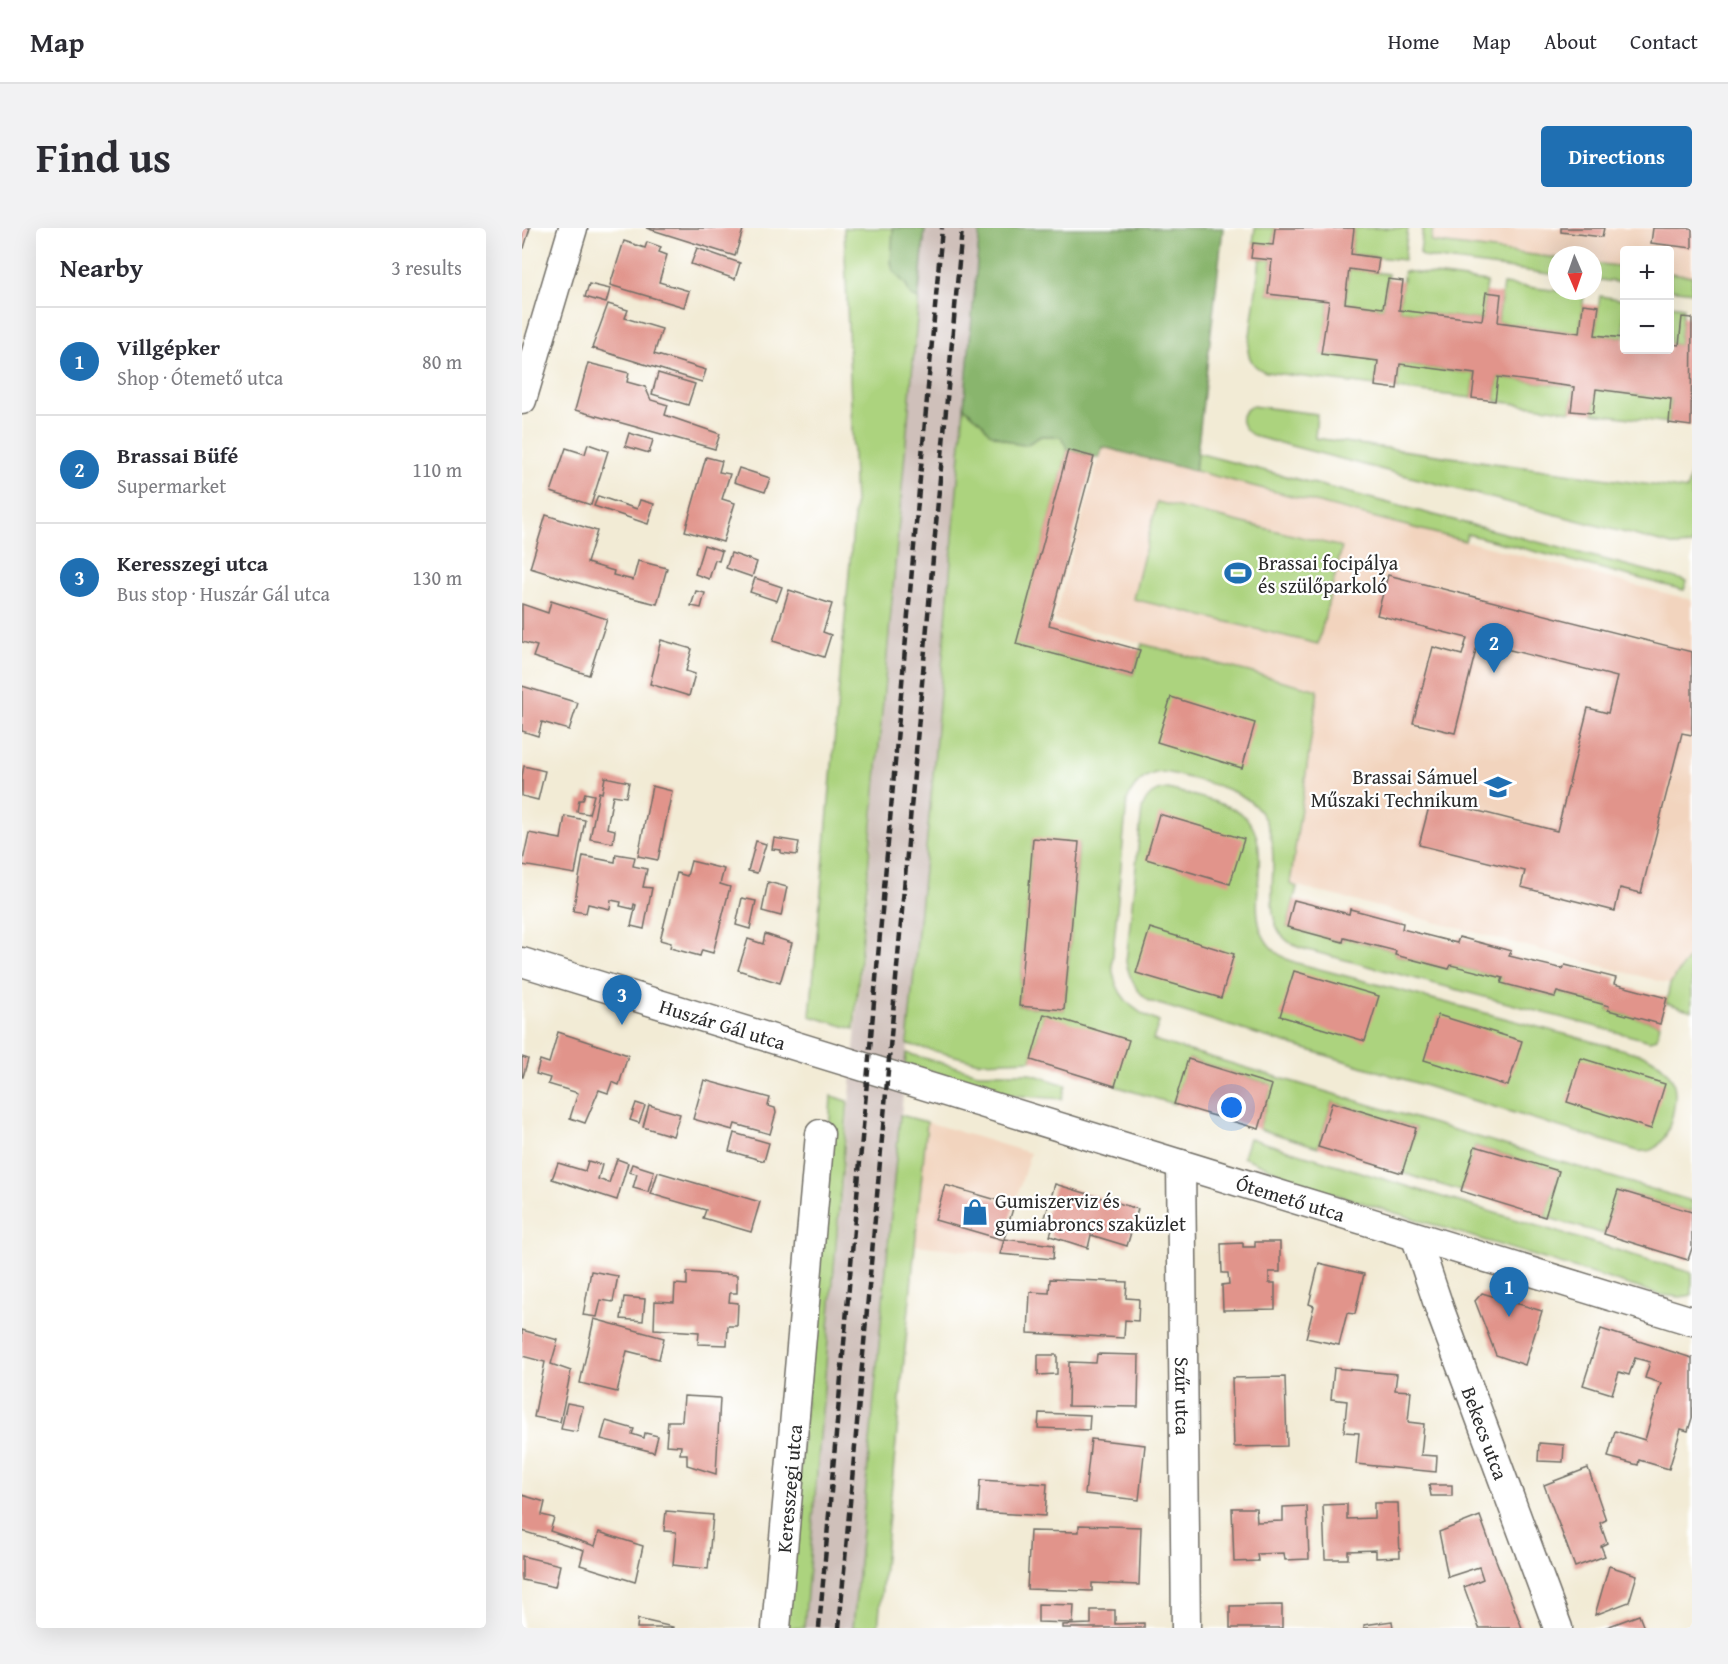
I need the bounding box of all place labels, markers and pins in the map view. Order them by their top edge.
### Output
place label: Brassai focipálya és szülőparkoló [1258,548,1399,600]
sports icon: Brassai focipálya és szülőparkoló [1223,558,1253,588]
pin: 2 [1474,624,1514,673]
place label: Brassai Sámuel Műszaki Technikum [1311,762,1479,814]
school or university icon: Brassai Sámuel Műszaki Technikum [1483,772,1513,802]
pin: 3 [602,976,642,1025]
place label: Gumiszerviz és gumiabroncs szaküzlet [995,1186,1186,1238]
shop icon: Gumiszerviz és gumiabroncs szaküzlet [960,1197,990,1227]
pin: 1 [1490,1268,1528,1317]

